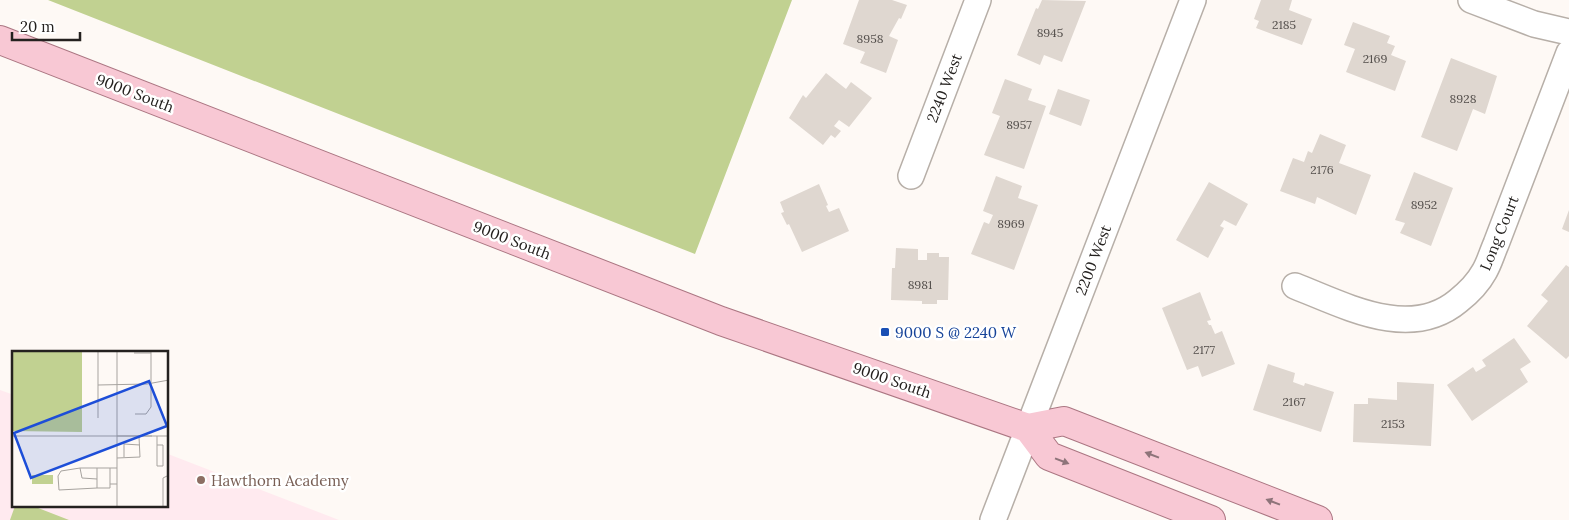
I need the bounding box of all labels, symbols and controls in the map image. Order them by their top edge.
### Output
scale bar [12,10,80,42]
text: 20 m [20,17,55,36]
house number: 2185 [1272,17,1296,32]
house number: 8945 [1037,25,1063,40]
house number: 8958 [857,31,884,46]
street label: 2240 West [922,51,966,125]
house number: 2169 [1363,51,1387,66]
street label: 9000 South [94,70,176,116]
house number: 8928 [1450,91,1477,106]
house number: 8957 [1006,117,1032,132]
house number: 2176 [1310,162,1334,177]
street label: Long Court [1475,192,1523,273]
house number: 8952 [1411,197,1437,212]
house number: 8969 [997,216,1025,231]
street label: 9000 South [471,217,553,263]
street label: 2200 West [1071,222,1115,298]
house number: 8981 [908,277,932,292]
place label: 9000 S @ 2240 W [895,323,1017,342]
marker: 9000 S @ 2240 W [879,326,891,338]
house number: 2177 [1193,342,1215,357]
inset map [12,351,169,508]
street label: 9000 South [850,358,934,402]
house number: 2167 [1282,394,1306,409]
house number: 2153 [1381,416,1405,431]
one-way arrow [1144,451,1159,459]
one-way arrow [1055,457,1070,465]
place label: Hawthorn Academy [211,471,349,490]
marker: Hawthorn Academy [195,474,207,486]
one-way arrow [1265,498,1280,506]

